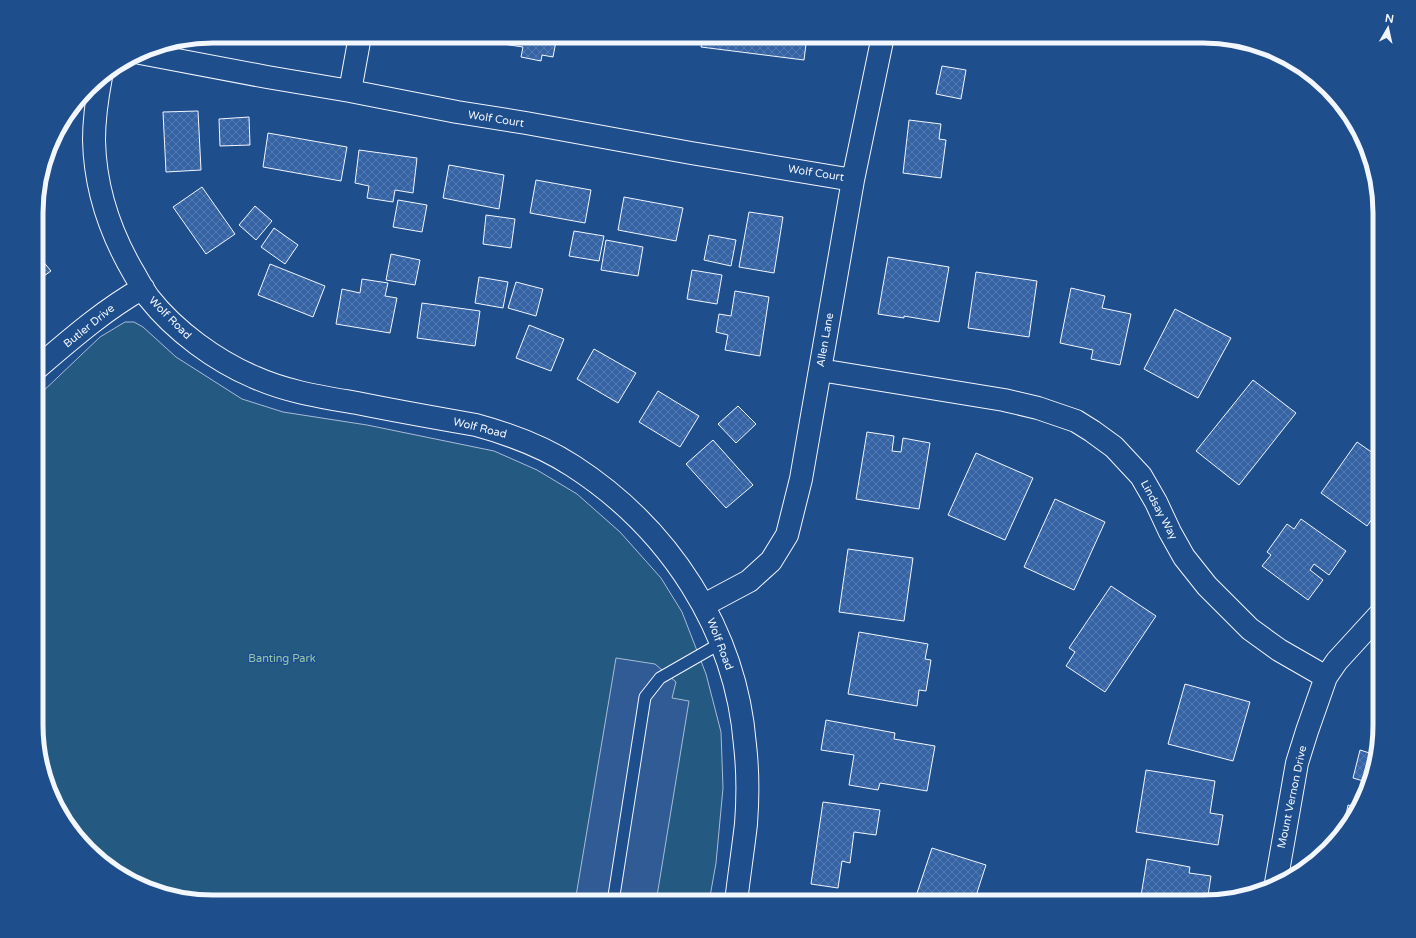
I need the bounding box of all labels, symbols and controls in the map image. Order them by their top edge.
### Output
north arrow [1368,8,1408,48]
text: N [1384,12,1395,26]
street label: Wolf Court [467,108,525,130]
street label: Wolf Court [787,162,845,184]
street label: Wolf Road [146,294,194,342]
street label: Butler Drive [61,302,117,350]
street label: Allen Lane [814,312,836,368]
street label: Wolf Road [452,415,508,441]
street label: Lindsay Way [1138,478,1180,542]
street label: Wolf Road [704,616,736,672]
park label: Banting Park [248,652,316,665]
street label: Mount Vernon Drive [1275,744,1309,850]

